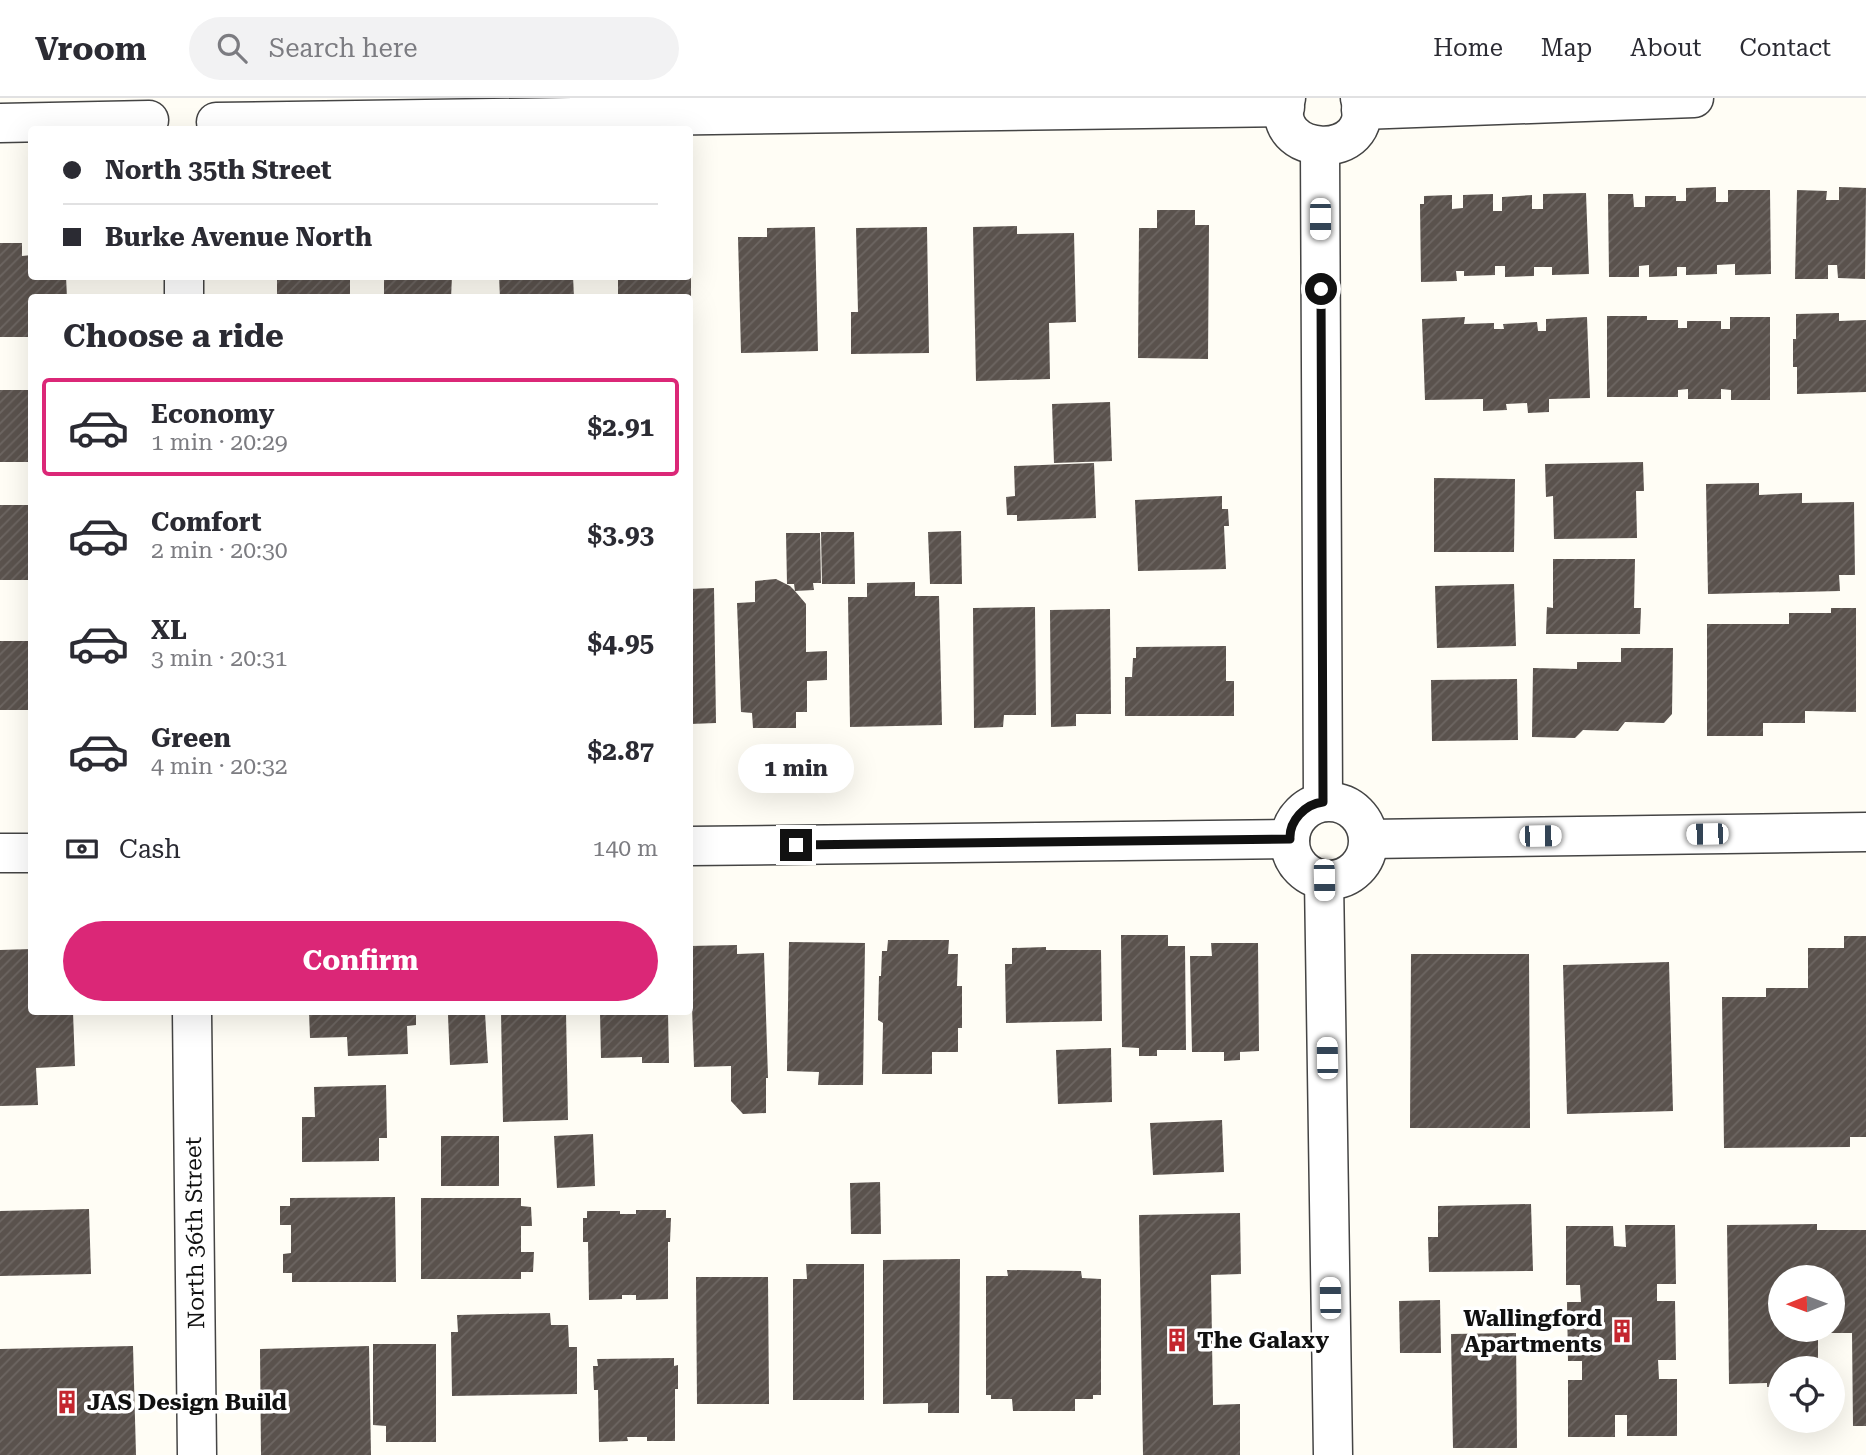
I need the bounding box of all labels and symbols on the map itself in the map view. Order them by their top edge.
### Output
car [1310,198,1331,240]
route start [1305,273,1337,305]
callout: 1 min [738,744,854,792]
car [1686,823,1729,845]
car [1519,825,1562,847]
route end [780,829,812,861]
car [1314,859,1335,901]
car [1317,1037,1338,1079]
street label: North 36th Street [180,1136,210,1329]
north arrow [1768,1265,1844,1342]
car [1320,1277,1341,1319]
place label: Wallingford Apartments [1463,1305,1602,1358]
building icon: Wallingford Apartments [1608,1317,1636,1345]
building icon: The Galaxy [1163,1326,1191,1354]
place label: The Galaxy [1197,1327,1329,1354]
building icon: JAS Design Build [53,1388,81,1416]
place label: JAS Design Build [87,1389,287,1416]

